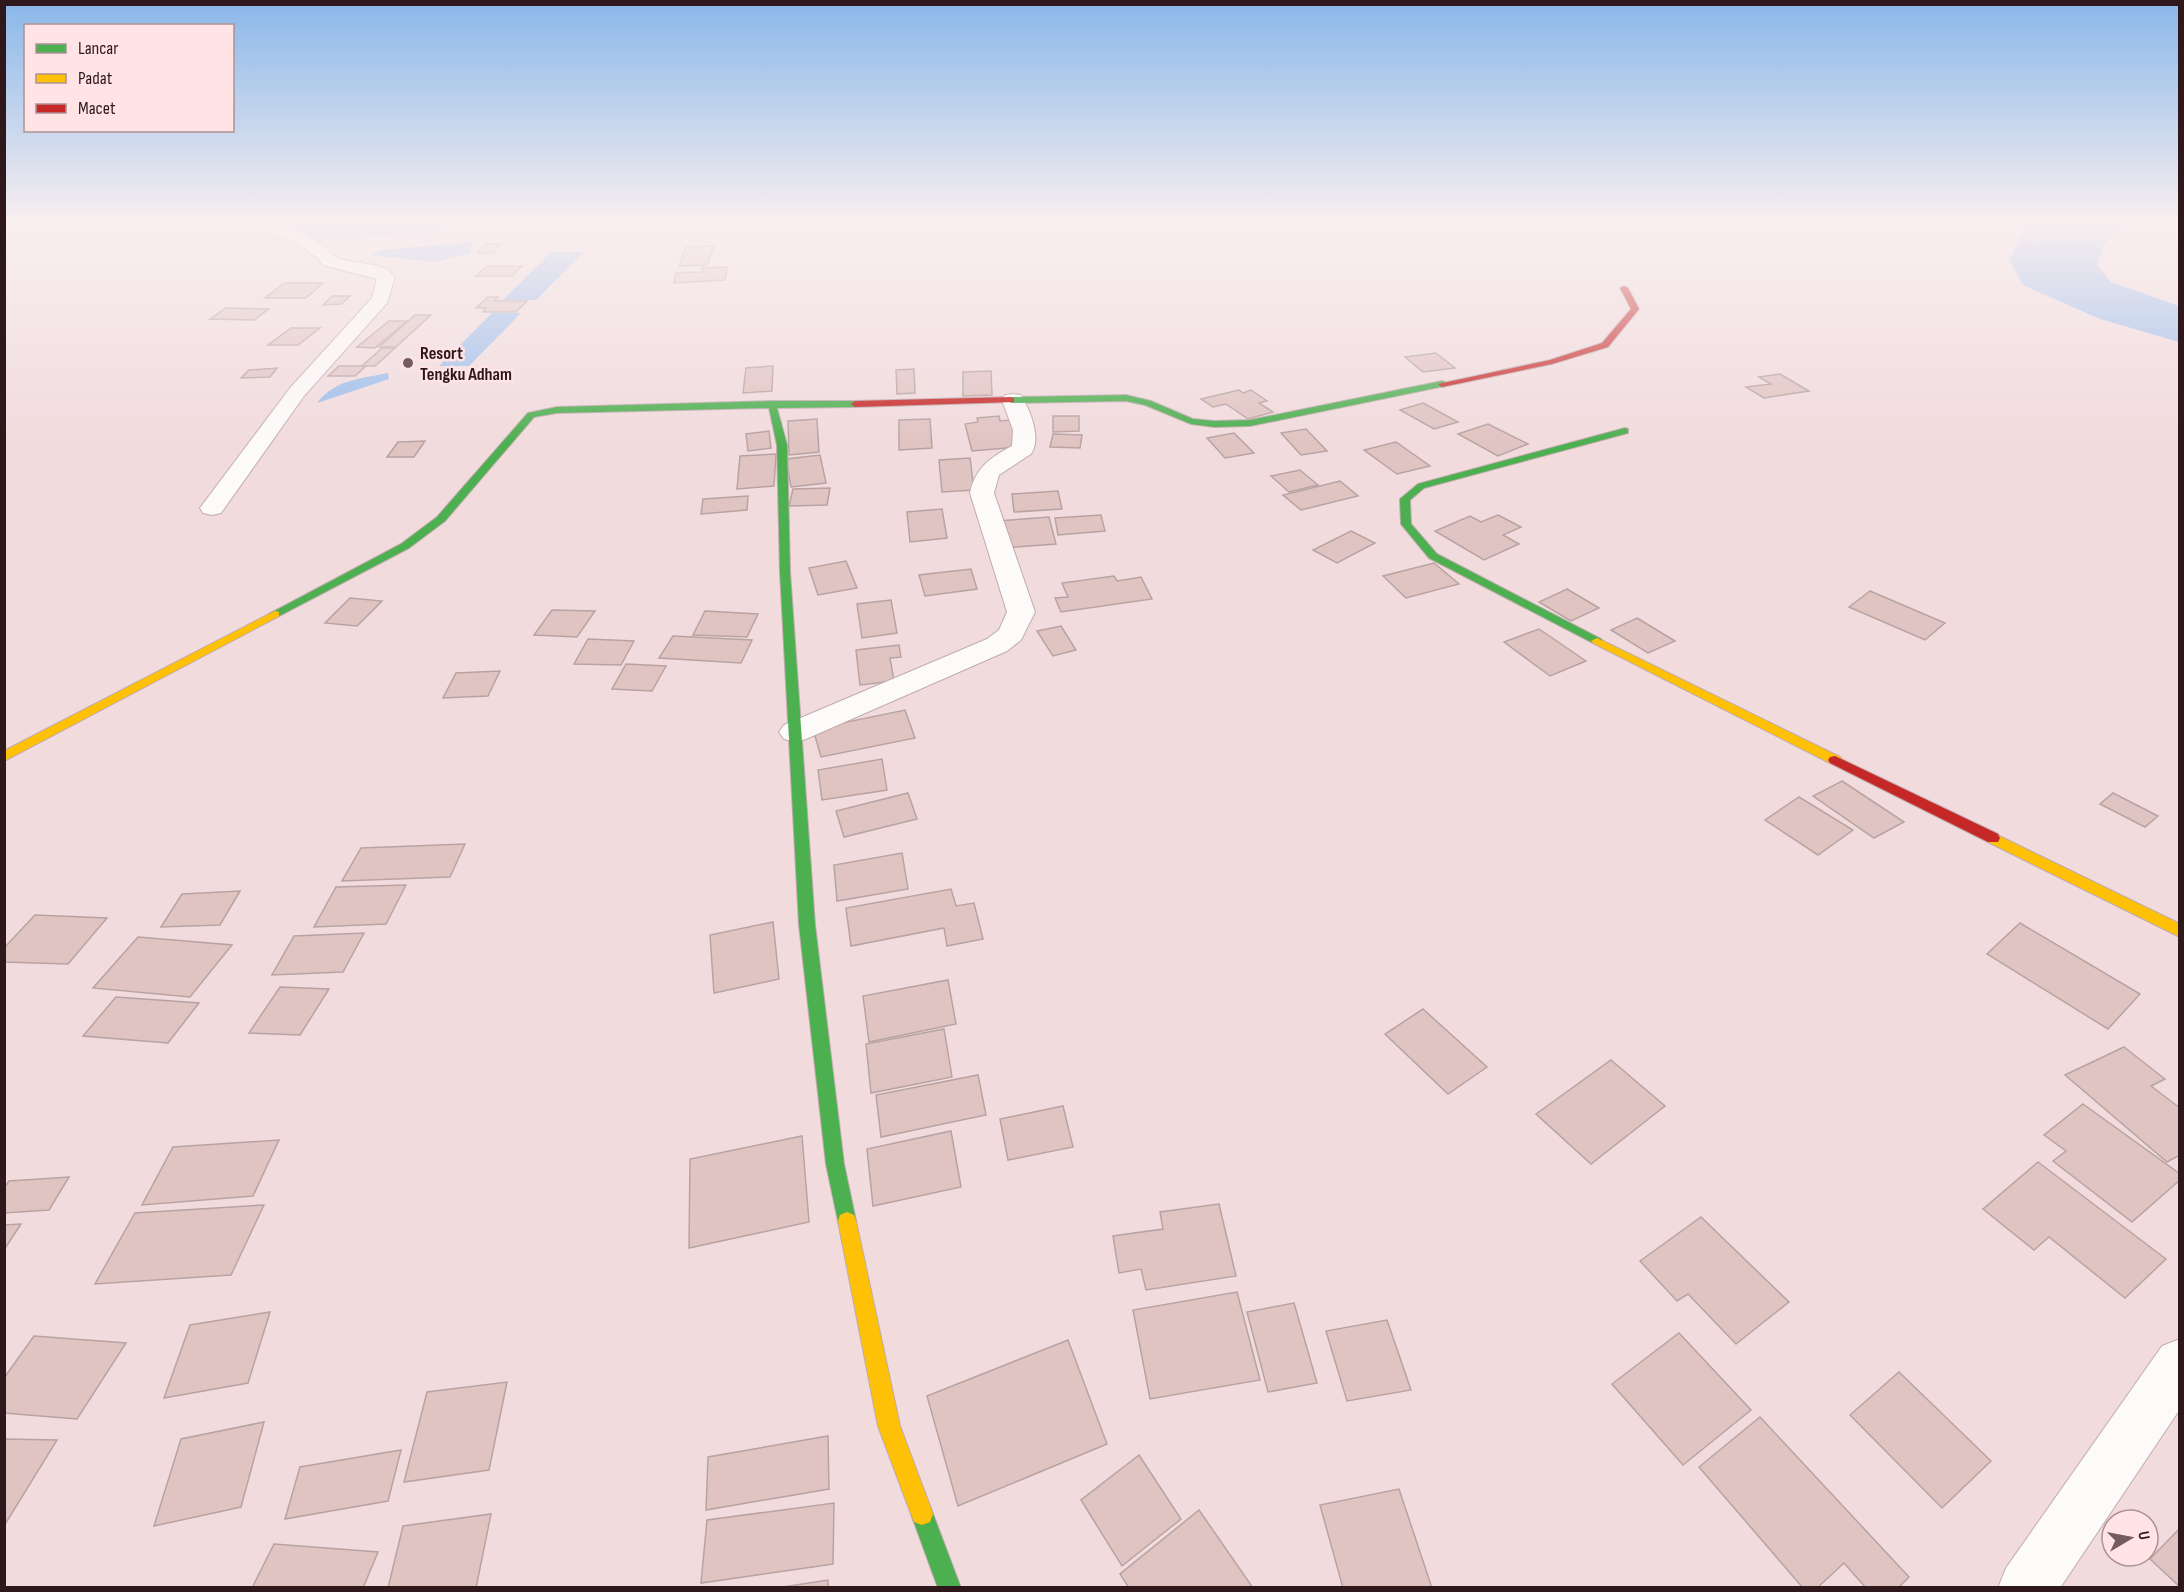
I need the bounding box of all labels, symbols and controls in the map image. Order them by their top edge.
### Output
legend [24,24,234,132]
text: Lancar [78,38,118,59]
text: Padat [78,68,113,89]
text: Macet [78,98,116,119]
place label: Resort Tengku Adham [420,343,512,385]
marker: Resort Tengku Adham [401,356,415,370]
north arrow [2100,1508,2160,1568]
text: U [2133,1530,2153,1541]

